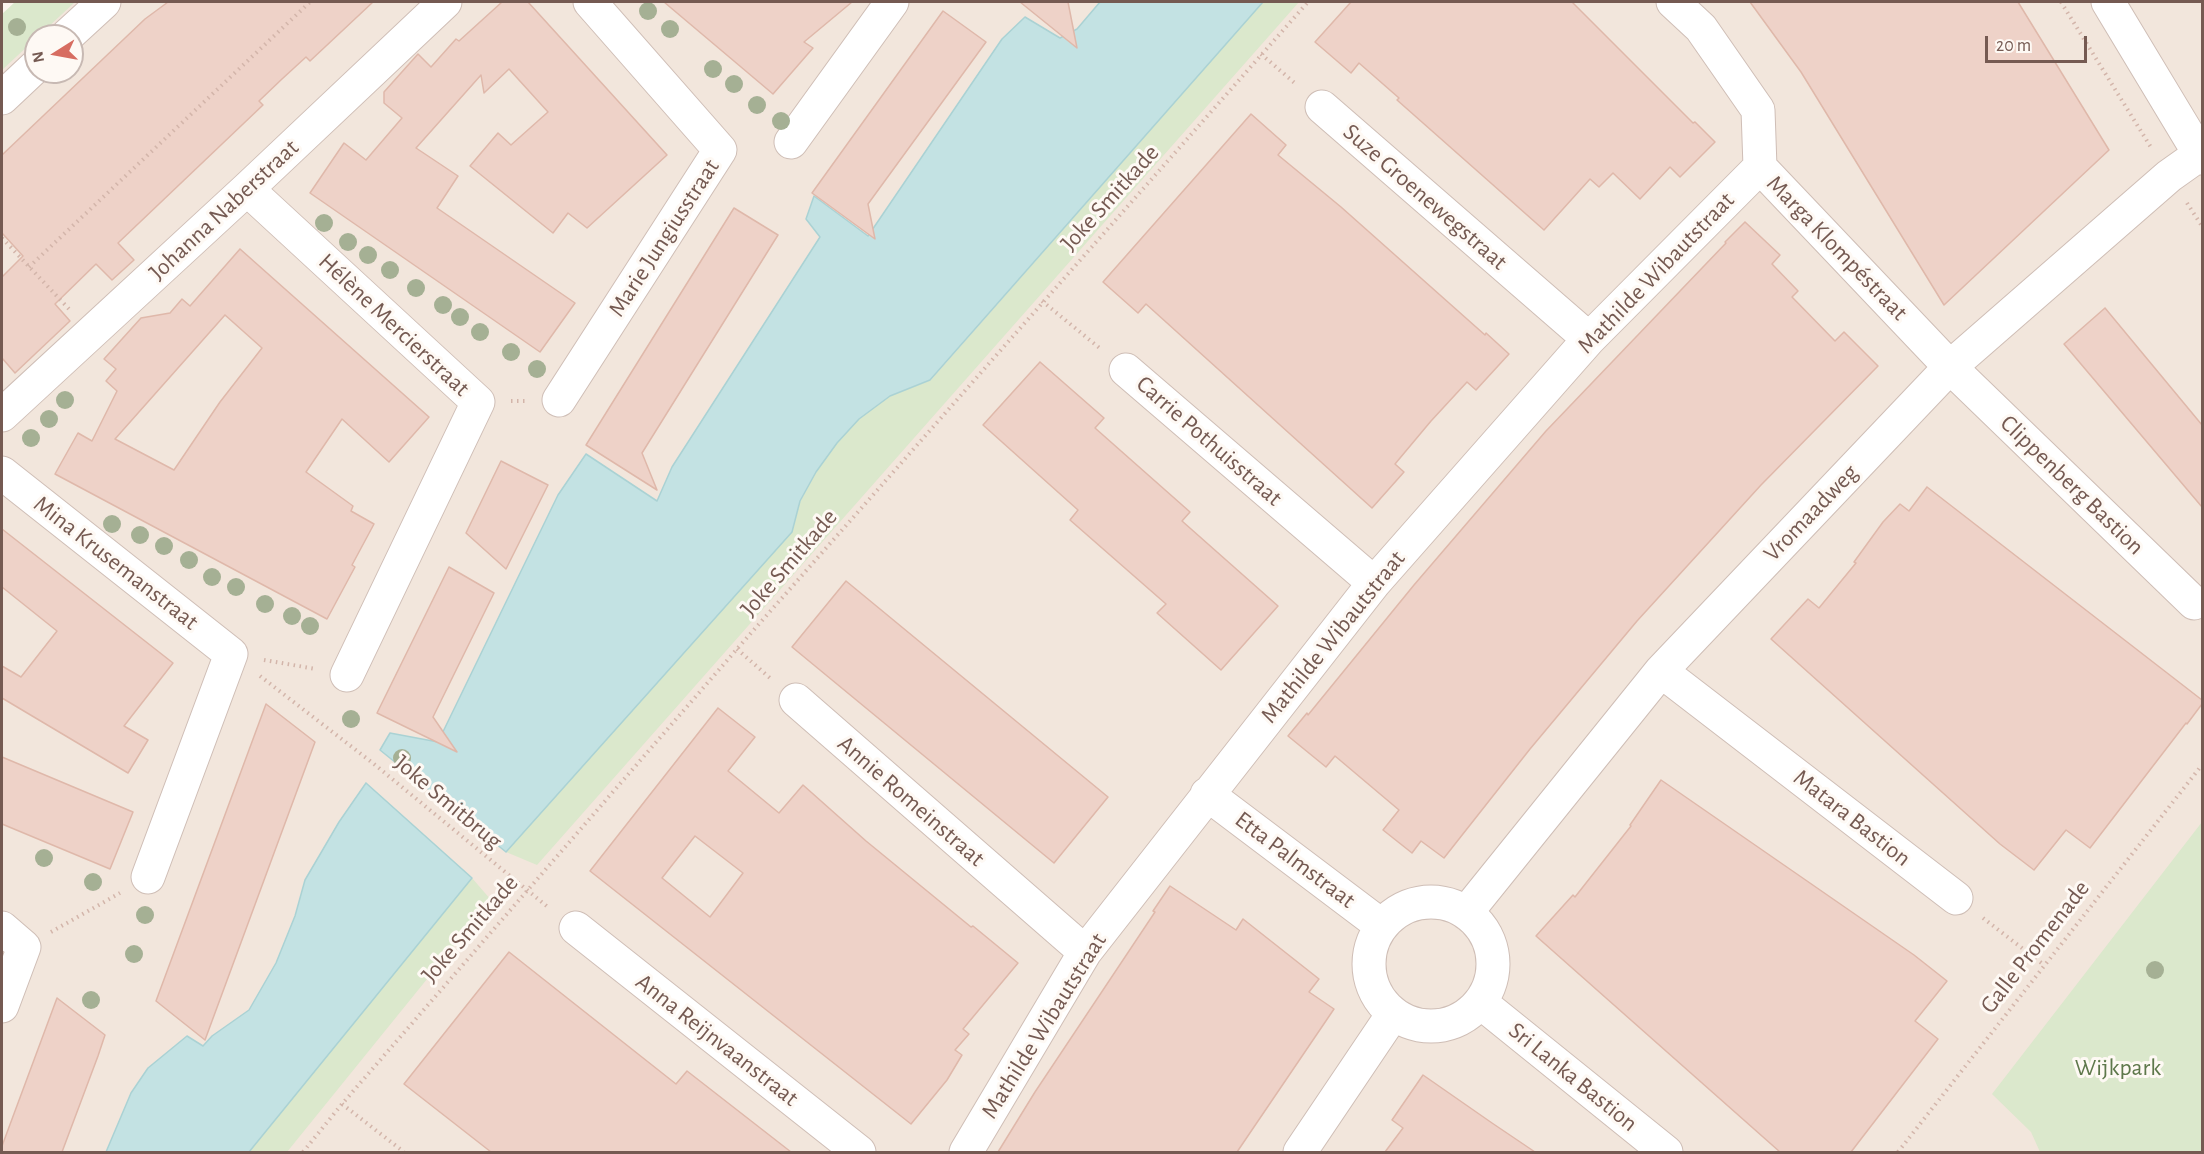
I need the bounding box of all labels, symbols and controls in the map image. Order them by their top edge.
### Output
north arrow [24,24,84,84]
scale bar [1988,24,2090,62]
text: 20 m [1996,37,2031,55]
text: N [29,50,47,64]
street label: Suze Groenewegstraat [1337,118,1513,276]
street label: Johanna Naberstraat [143,133,305,287]
street label: Joke Smitkade [1055,139,1165,257]
street label: Marie Jungiusstraat [602,154,726,322]
street label: Marga Klompéstraat [1760,169,1914,327]
street label: Mathilde Wibautstraat [1571,186,1741,360]
street label: Hélène Mercierstraat [312,247,476,403]
street label: Carrie Pothuisstraat [1130,370,1288,512]
street label: Clippenberg Bastion [1994,409,2150,561]
street label: Vromaadweg [1758,458,1864,568]
street label: Mina Krusemanstraat [28,490,204,636]
street label: Joke Smitkade [734,503,844,623]
street label: Mathilde Wibautstraat [1255,545,1411,729]
street label: Annie Romeinstraat [832,729,990,873]
street label: Joke Smitbrug [388,749,508,855]
street label: Matara Bastion [1788,763,1916,873]
street label: Etta Palmstraat [1229,805,1361,915]
street label: Joke Smitkade [415,869,525,989]
street label: Galle Promenade [1974,875,2096,1019]
street label: Mathilde Wibautstraat [975,928,1113,1124]
street label: Anna Reijnvaanstraat [630,967,804,1113]
street label: Sri Lanka Bastion [1503,1016,1643,1138]
park label: Wijkpark [2075,1054,2161,1082]

